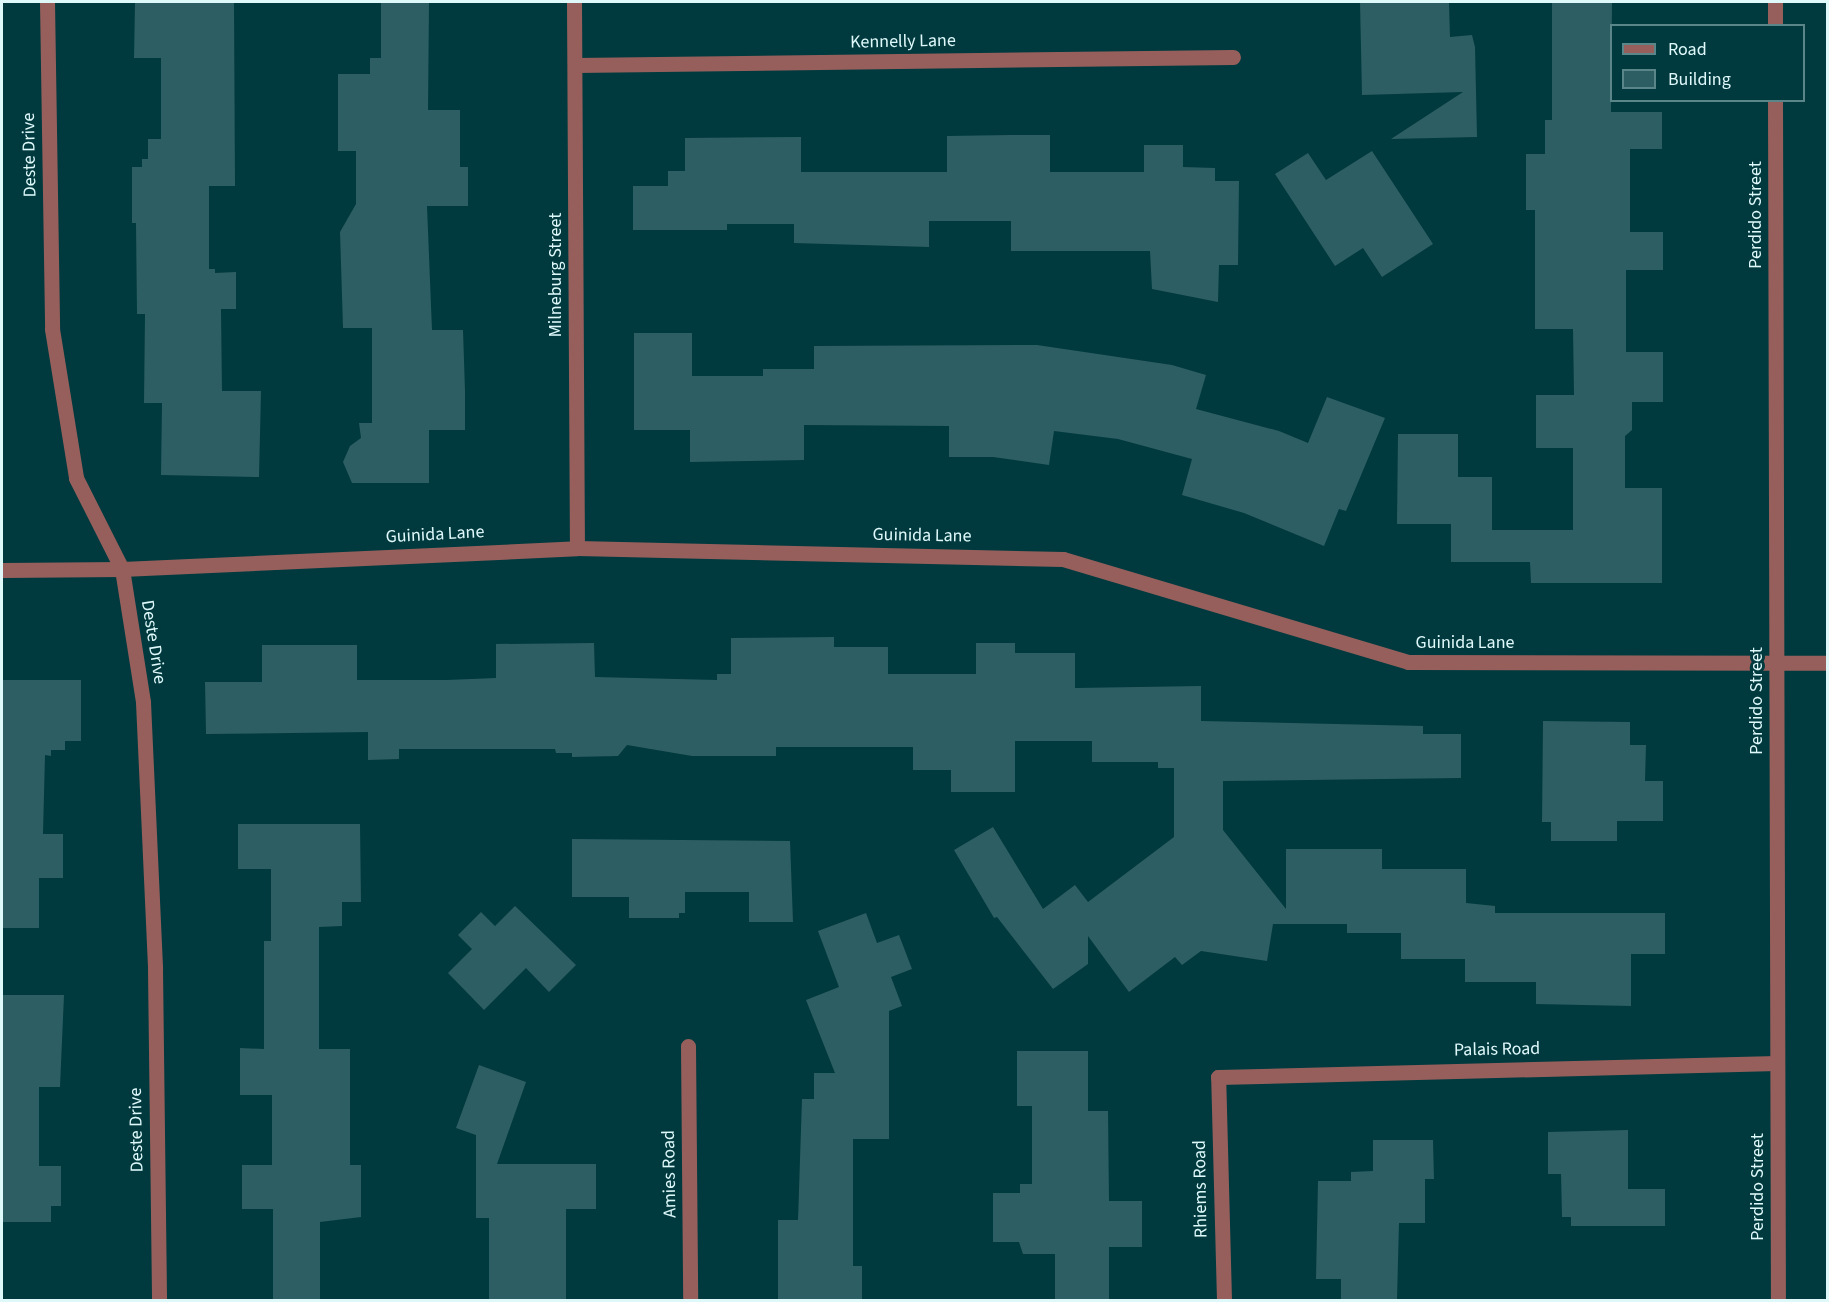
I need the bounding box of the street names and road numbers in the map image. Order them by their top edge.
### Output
street label: Kennelly Lane [850,30,956,54]
street label: Deste Drive [18,113,42,197]
street label: Perdido Street [1745,161,1767,269]
street label: Milneburg Street [545,213,567,337]
street label: Guinida Lane [385,522,485,548]
street label: Guinida Lane [872,524,972,548]
street label: Deste Drive [136,599,170,685]
street label: Guinida Lane [1416,632,1514,654]
street label: Perdido Street [1746,647,1768,755]
street label: Palais Road [1454,1038,1540,1062]
street label: Deste Drive [125,1088,149,1172]
street label: Amies Road [658,1130,682,1218]
street label: Perdido Street [1747,1133,1769,1241]
street label: Rhiems Road [1189,1140,1213,1238]

